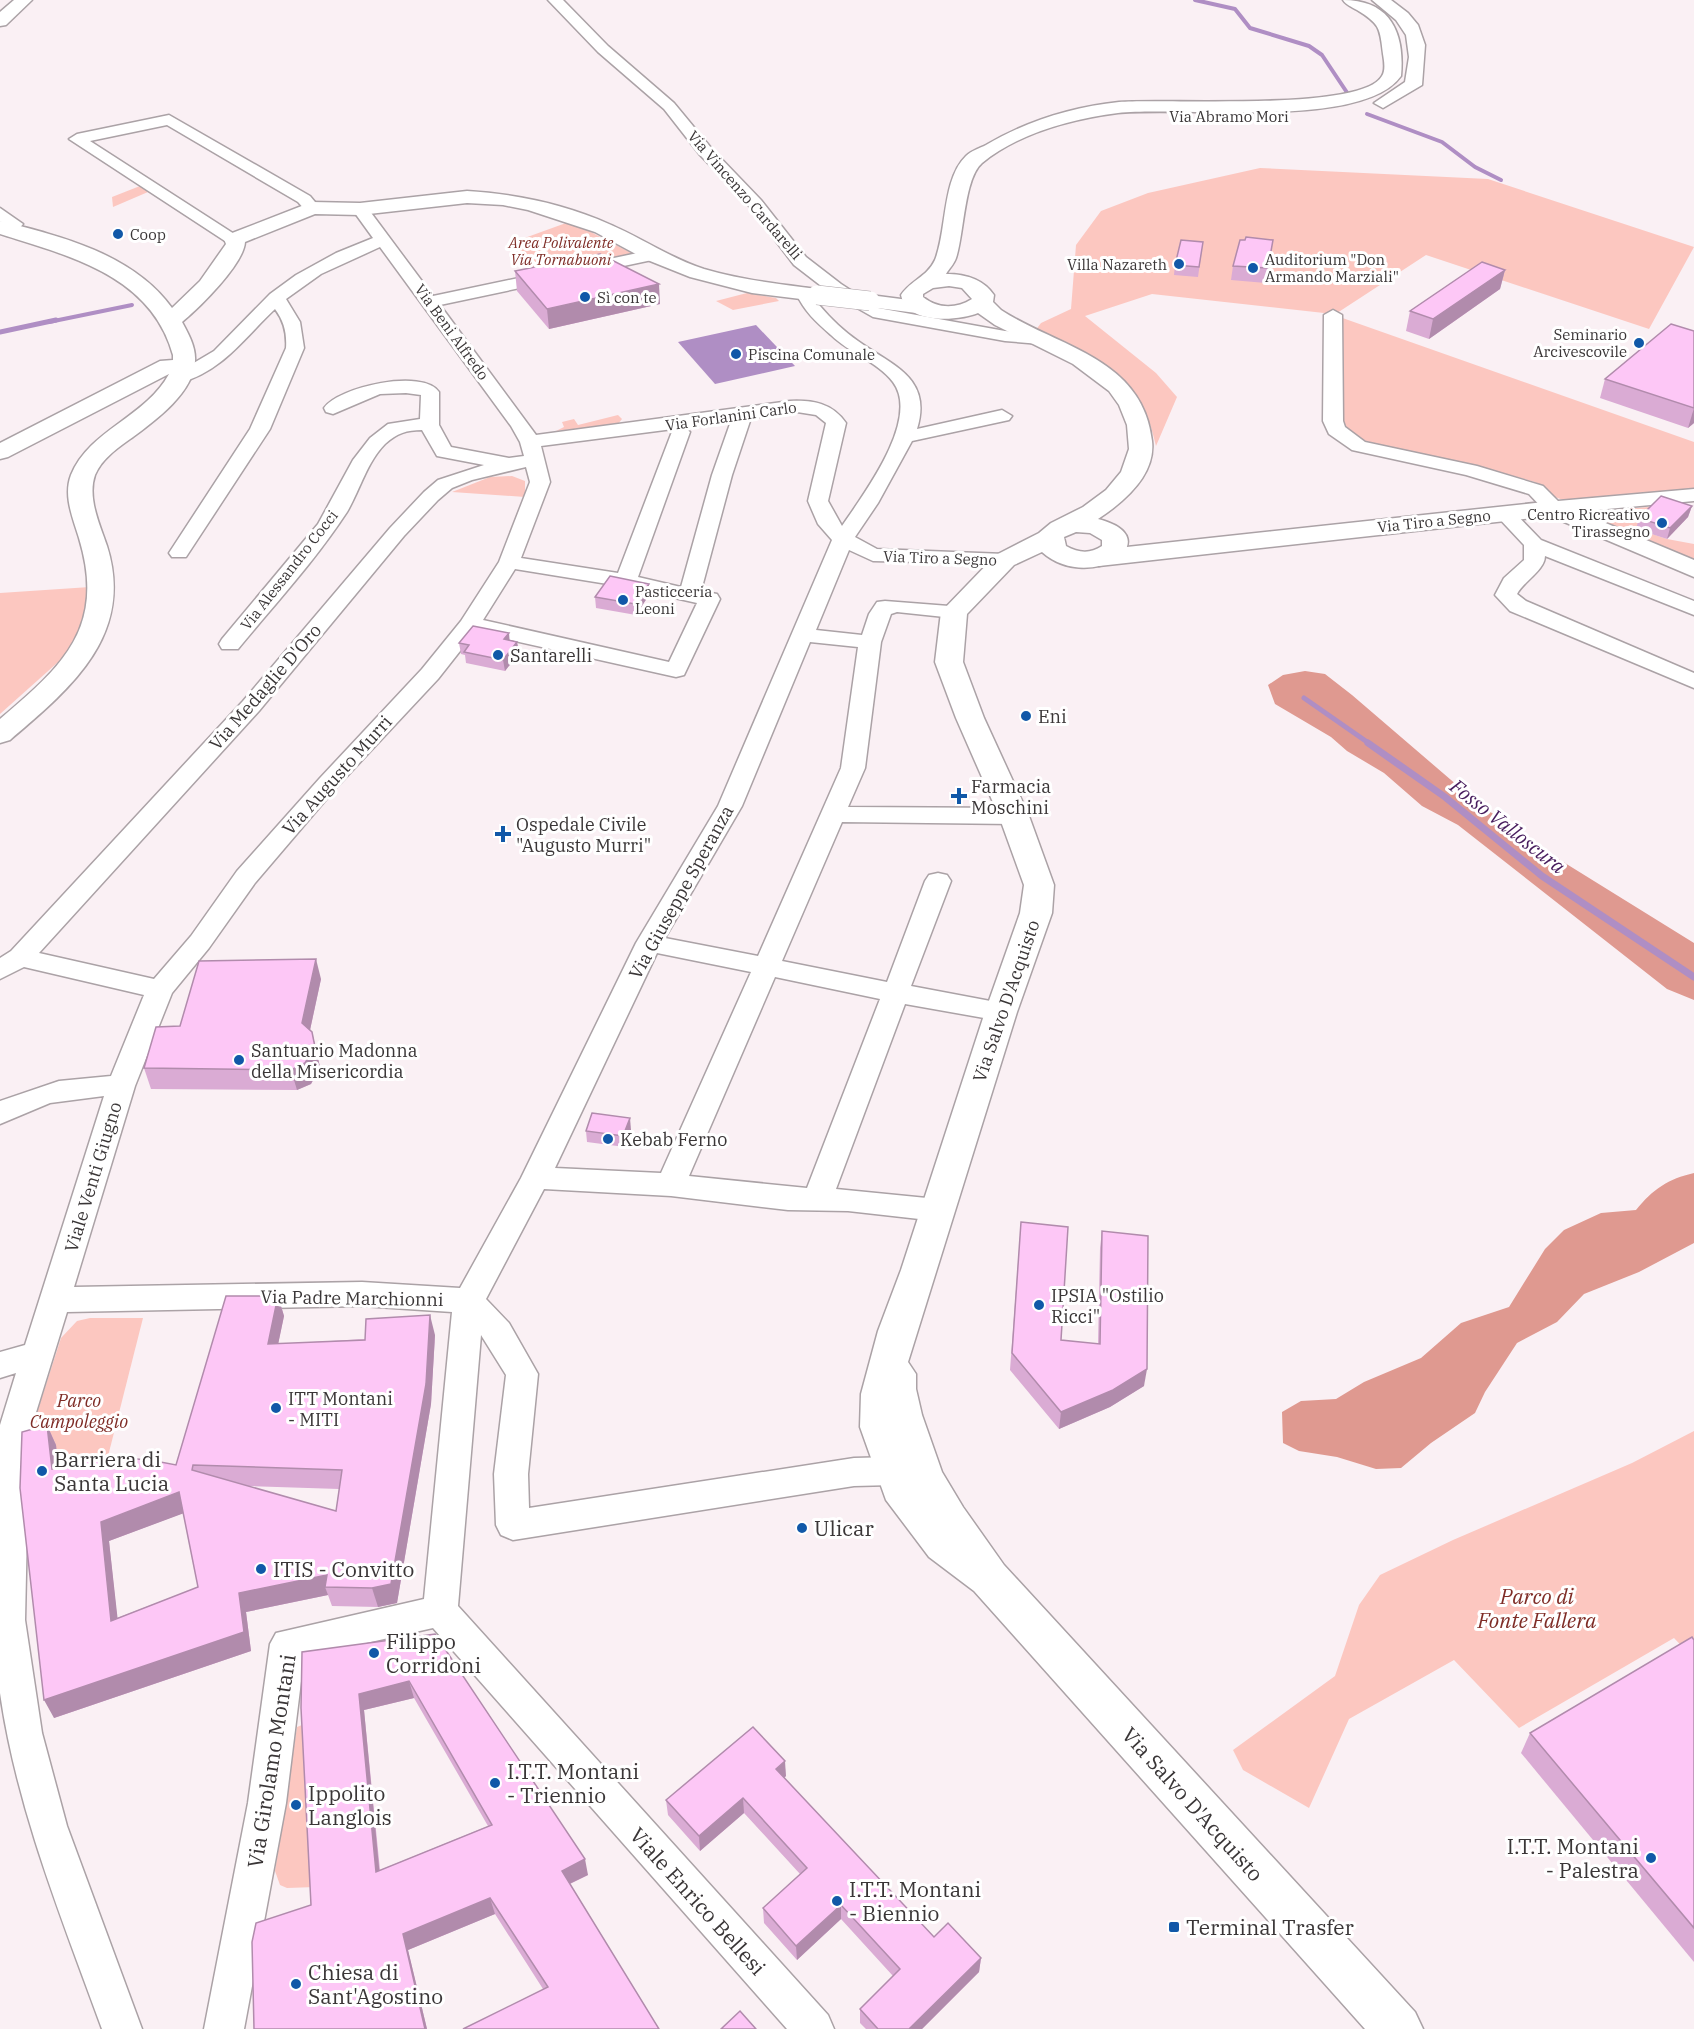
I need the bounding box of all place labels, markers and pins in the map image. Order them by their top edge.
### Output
place label: Coop [130,225,166,244]
marker: Coop [111,227,125,241]
place label: Auditorium "Don Armando Marziali" [1265,250,1399,286]
place label: Villa Nazareth [1067,255,1167,274]
marker: Villa Nazareth [1172,257,1186,271]
marker: Auditorium "Don Armando Marziali" [1246,261,1260,275]
place label: Sì con te [597,288,656,307]
marker: Sì con te [578,290,592,304]
place label: Seminario Arcivescovile [1533,325,1627,361]
marker: Seminario Arcivescovile [1632,336,1646,350]
place label: Piscina Comunale [748,345,875,364]
marker: Piscina Comunale [729,347,743,361]
place label: Centro Ricreativo Tirassegno [1527,505,1650,541]
marker: Centro Ricreativo Tirassegno [1655,516,1669,530]
place label: Pasticceria Leoni [635,582,712,618]
marker: Pasticceria Leoni [616,593,630,607]
place label: Santarelli [510,644,593,667]
marker: Santarelli [491,648,505,662]
place label: Eni [1038,705,1067,728]
marker: Eni [1019,709,1033,723]
place label: Farmacia Moschini [971,775,1051,819]
marker: Farmacia Moschini [952,789,966,803]
place label: Ospedale Civile "Augusto Murri" [516,813,651,857]
marker: Ospedale Civile "Augusto Murri" [494,825,512,843]
place label: Santuario Madonna della Misericordia [251,1039,418,1083]
marker: Santuario Madonna della Misericordia [232,1053,246,1067]
place label: Kebab Ferno [620,1128,727,1151]
marker: Kebab Ferno [601,1132,615,1146]
place label: IPSIA "Ostilio Ricci" [1051,1284,1164,1328]
marker: IPSIA "Ostilio Ricci" [1032,1298,1046,1312]
place label: ITT Montani - MITI [288,1387,393,1431]
marker: ITT Montani - MITI [269,1401,283,1415]
place label: Barriera di Santa Lucia [54,1445,169,1497]
marker: Barriera di Santa Lucia [35,1464,49,1478]
place label: Ulicar [814,1514,875,1542]
marker: Ulicar [795,1521,809,1535]
place label: ITIS - Convitto [273,1555,414,1583]
marker: ITIS - Convitto [254,1562,268,1576]
place label: Filippo Corridoni [386,1627,481,1679]
marker: Filippo Corridoni [367,1646,381,1660]
place label: I.T.T. Montani - Triennio [507,1757,639,1809]
marker: I.T.T. Montani - Triennio [488,1776,502,1790]
place label: Ippolito Langlois [308,1779,392,1831]
marker: Ippolito Langlois [289,1798,303,1812]
place label: I.T.T. Montani - Palestra [1507,1832,1639,1884]
marker: I.T.T. Montani - Palestra [1644,1851,1658,1865]
place label: I.T.T. Montani - Biennio [849,1875,981,1927]
marker: I.T.T. Montani - Biennio [830,1894,844,1908]
place label: Terminal Trasfer [1186,1913,1355,1941]
marker: Terminal Trasfer [1167,1920,1181,1934]
place label: Chiesa di Sant'Agostino [308,1958,443,2010]
marker: Chiesa di Sant'Agostino [289,1977,303,1991]

